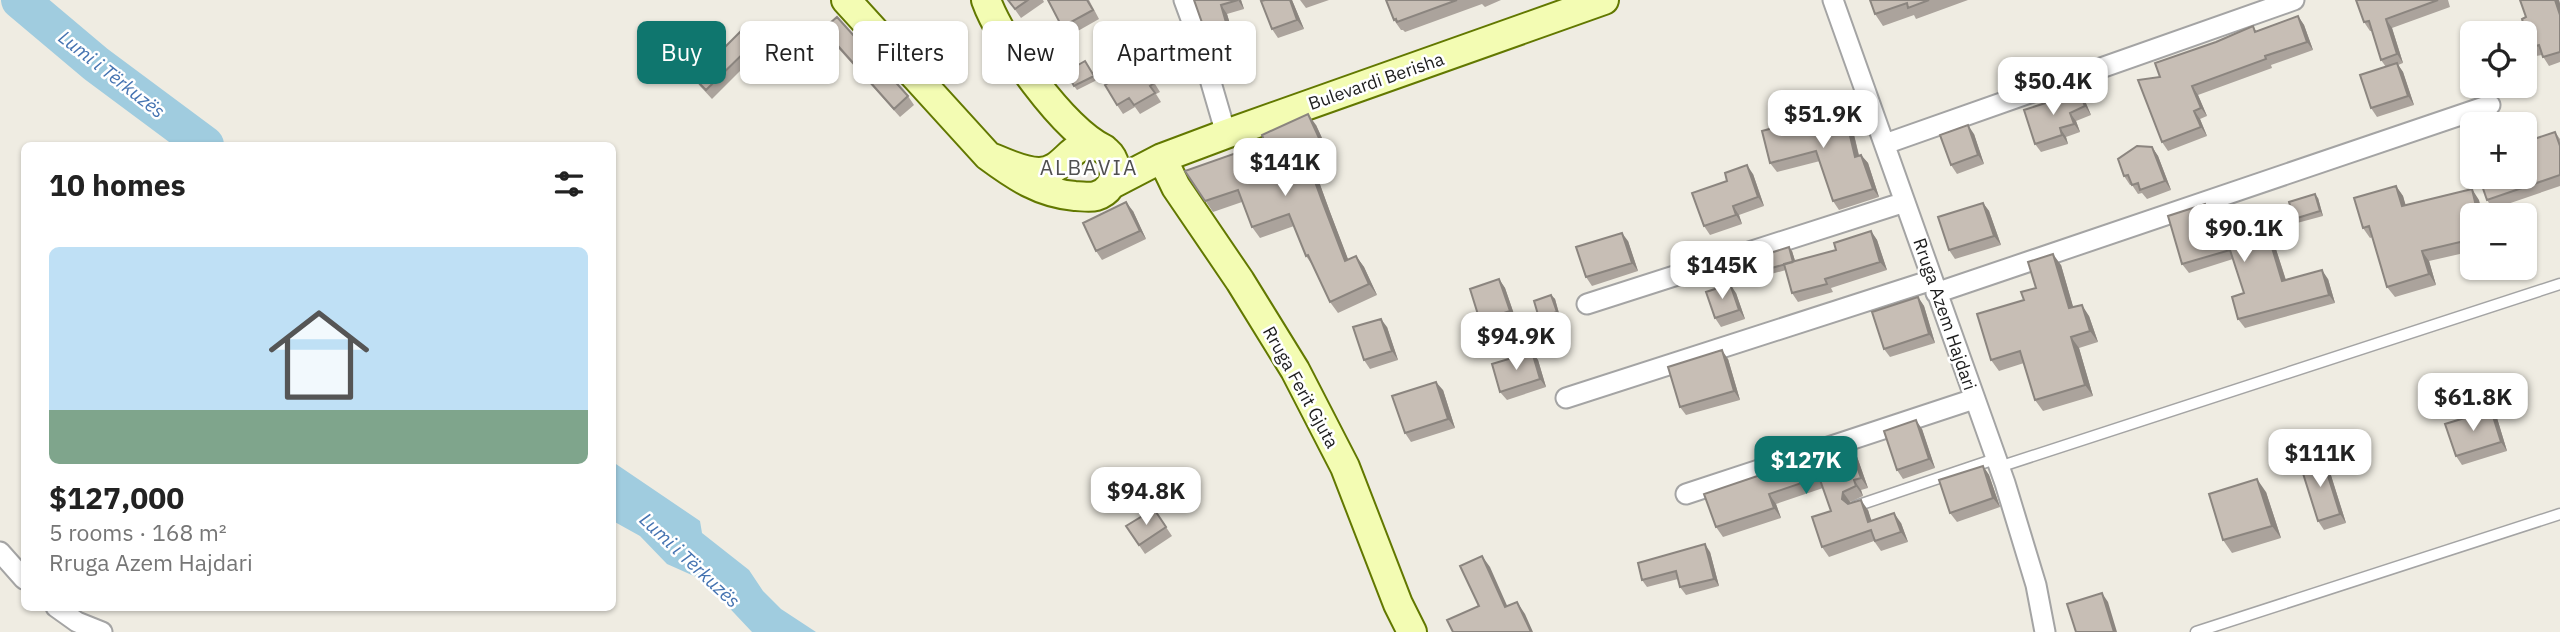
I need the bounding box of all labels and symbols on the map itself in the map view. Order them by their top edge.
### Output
water label: Lumi i Tërkuzës [54,25,170,123]
street label: Bulevardi Berisha [1305,47,1447,115]
pin: $50.4K [1996,58,2110,117]
pin: $51.9K [1766,90,1880,150]
pin: $141K [1236,138,1334,198]
district label: ALBAVIA [1040,153,1138,181]
pin: $90.1K [2187,204,2301,264]
street label: Rruga Azem Hajdari [1908,235,1982,393]
pin: $145K [1673,242,1771,301]
pin: $94.9K [1459,312,1573,372]
street label: Rruga Ferit Gjuta [1258,322,1344,452]
pin: $61.8K [2416,374,2530,433]
pin: $111K [2271,430,2369,489]
pin: $127K [1757,436,1855,496]
pin: $94.8K [1089,468,1203,527]
water label: Lumi i Tërkuzës [635,507,745,613]

